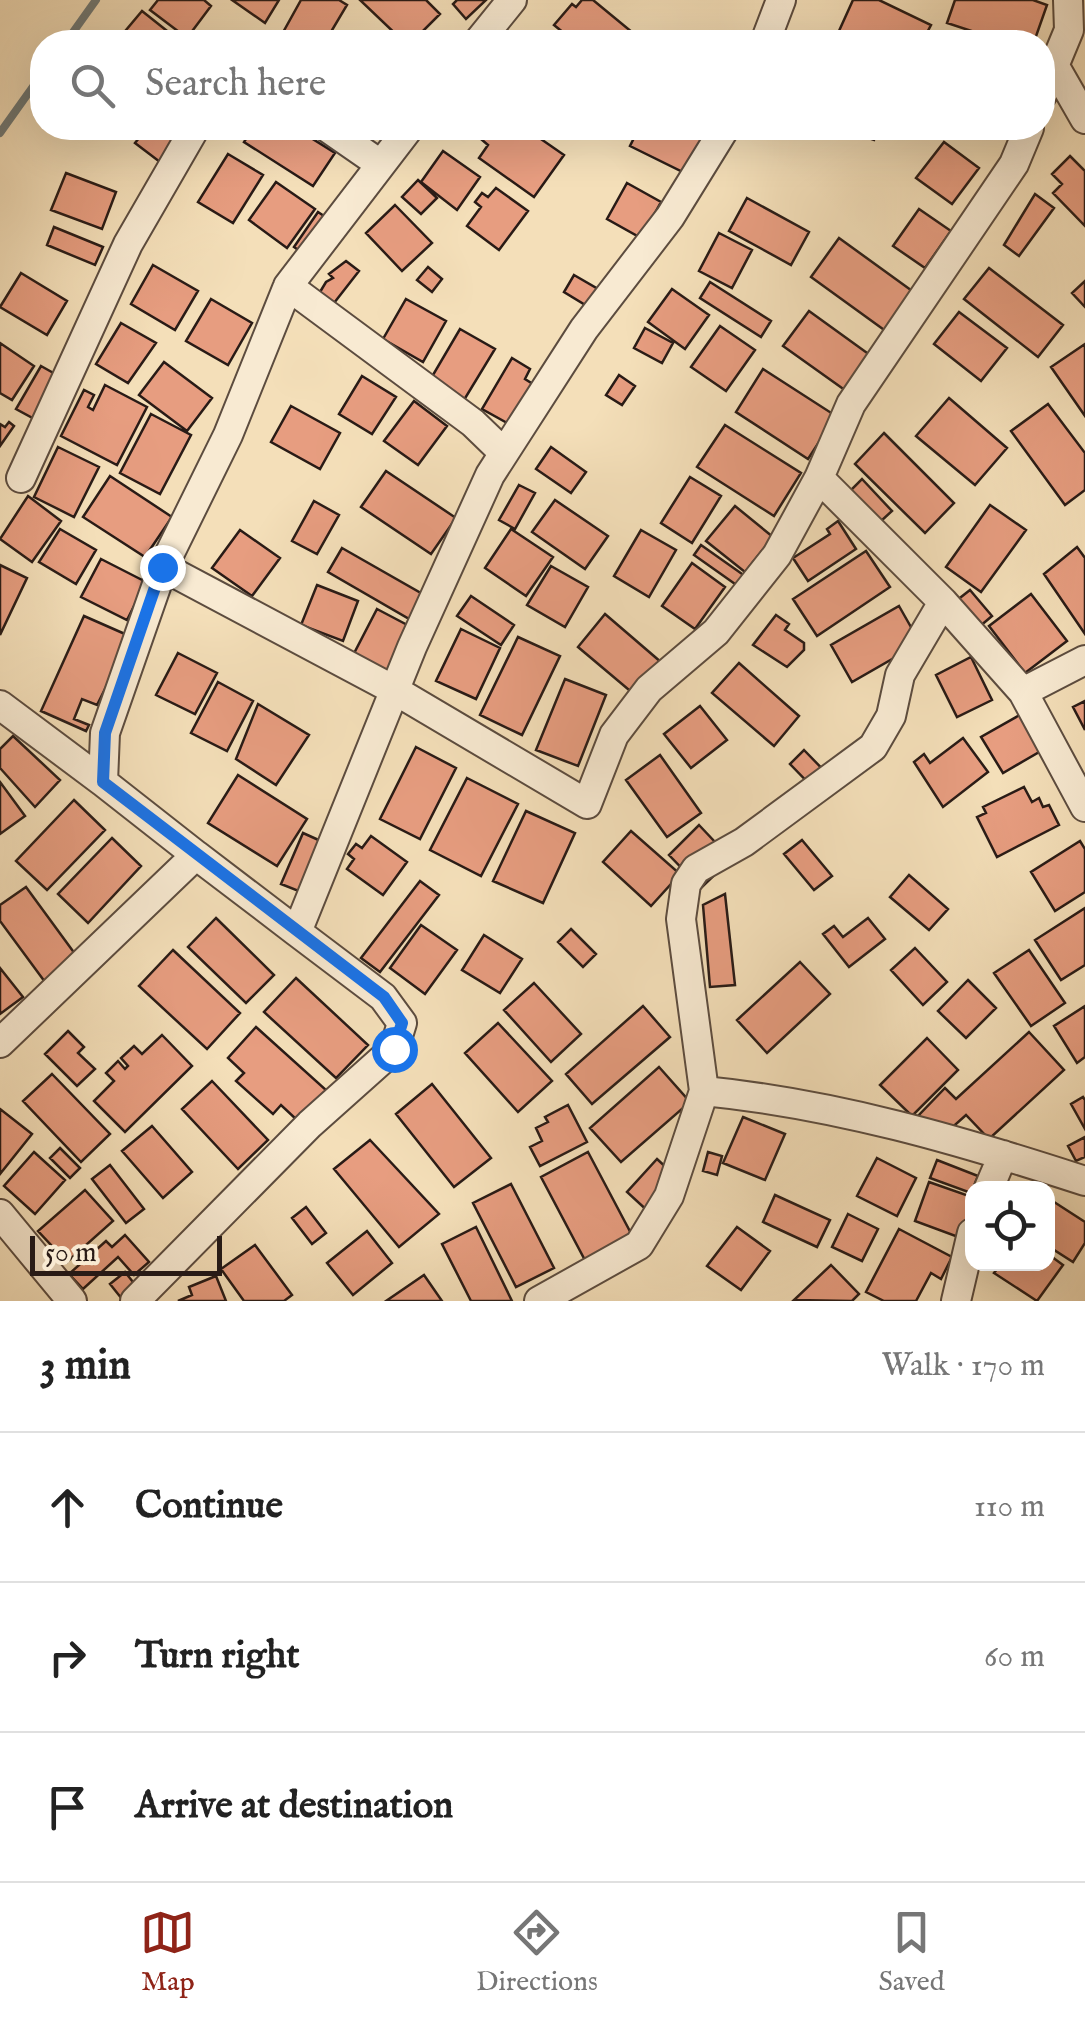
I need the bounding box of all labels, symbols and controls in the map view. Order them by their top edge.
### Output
search box [30,30,1055,140]
icon: search [65,58,120,113]
text: Search here [145,61,326,109]
route end [140,545,186,591]
route start [372,1027,418,1073]
map controls [965,1181,1055,1271]
button: locate [965,1181,1055,1271]
scale bar [30,1231,222,1276]
text: 50 m [45,1236,97,1271]
text: 3 min [40,1340,131,1393]
text: Walk · 170 m [881,1346,1045,1387]
icon: ahead [40,1480,95,1535]
text: Continue [135,1483,283,1531]
text: 110 m [974,1487,1045,1528]
icon: right [40,1630,95,1685]
text: Turn right [135,1633,299,1681]
text: 60 m [984,1637,1045,1678]
icon: arrive [40,1780,95,1835]
text: Arrive at destination [135,1783,453,1831]
tab: Map [140,1905,195,2000]
tab: Directions [476,1905,598,2000]
tab: Saved [878,1905,945,2000]

